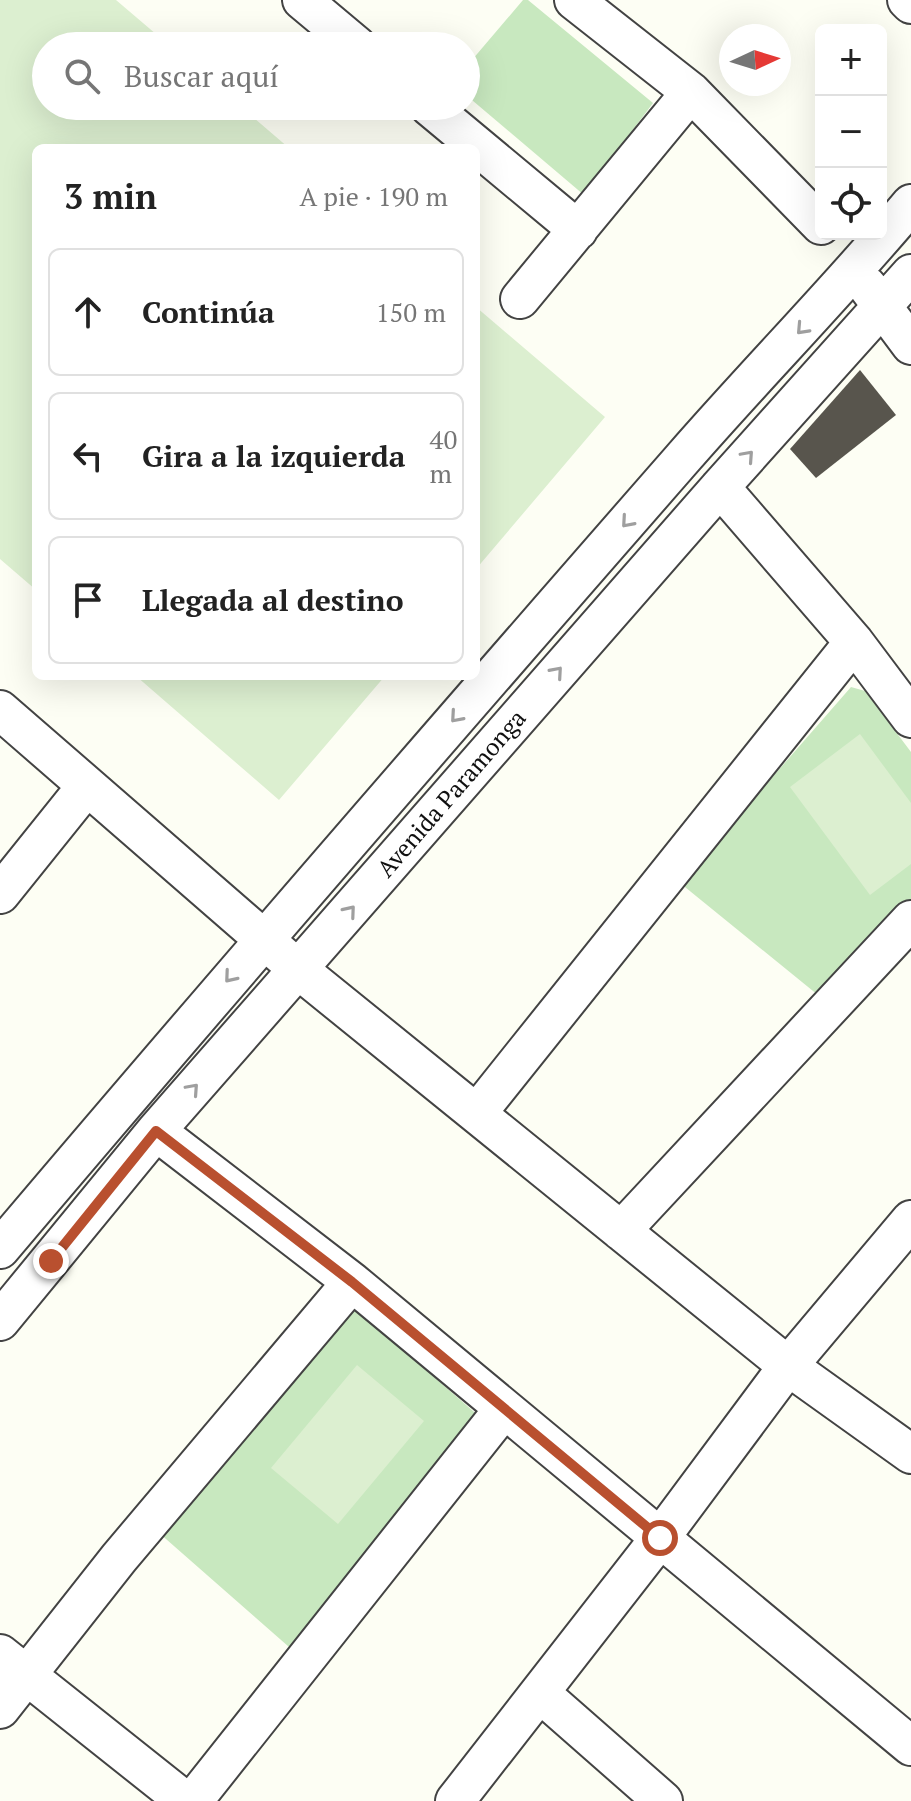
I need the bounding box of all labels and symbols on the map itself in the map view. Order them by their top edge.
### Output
north arrow [719,24,791,96]
one-way arrow [796,320,811,334]
one-way arrow [738,451,752,466]
one-way arrow [622,512,637,527]
one-way arrow [547,667,562,682]
street label: Avenida Paramonga [369,703,533,883]
one-way arrow [451,708,466,723]
one-way arrow [340,905,354,920]
one-way arrow [225,968,240,982]
one-way arrow [184,1083,198,1098]
route end [33,1243,69,1279]
route start [642,1520,678,1556]

